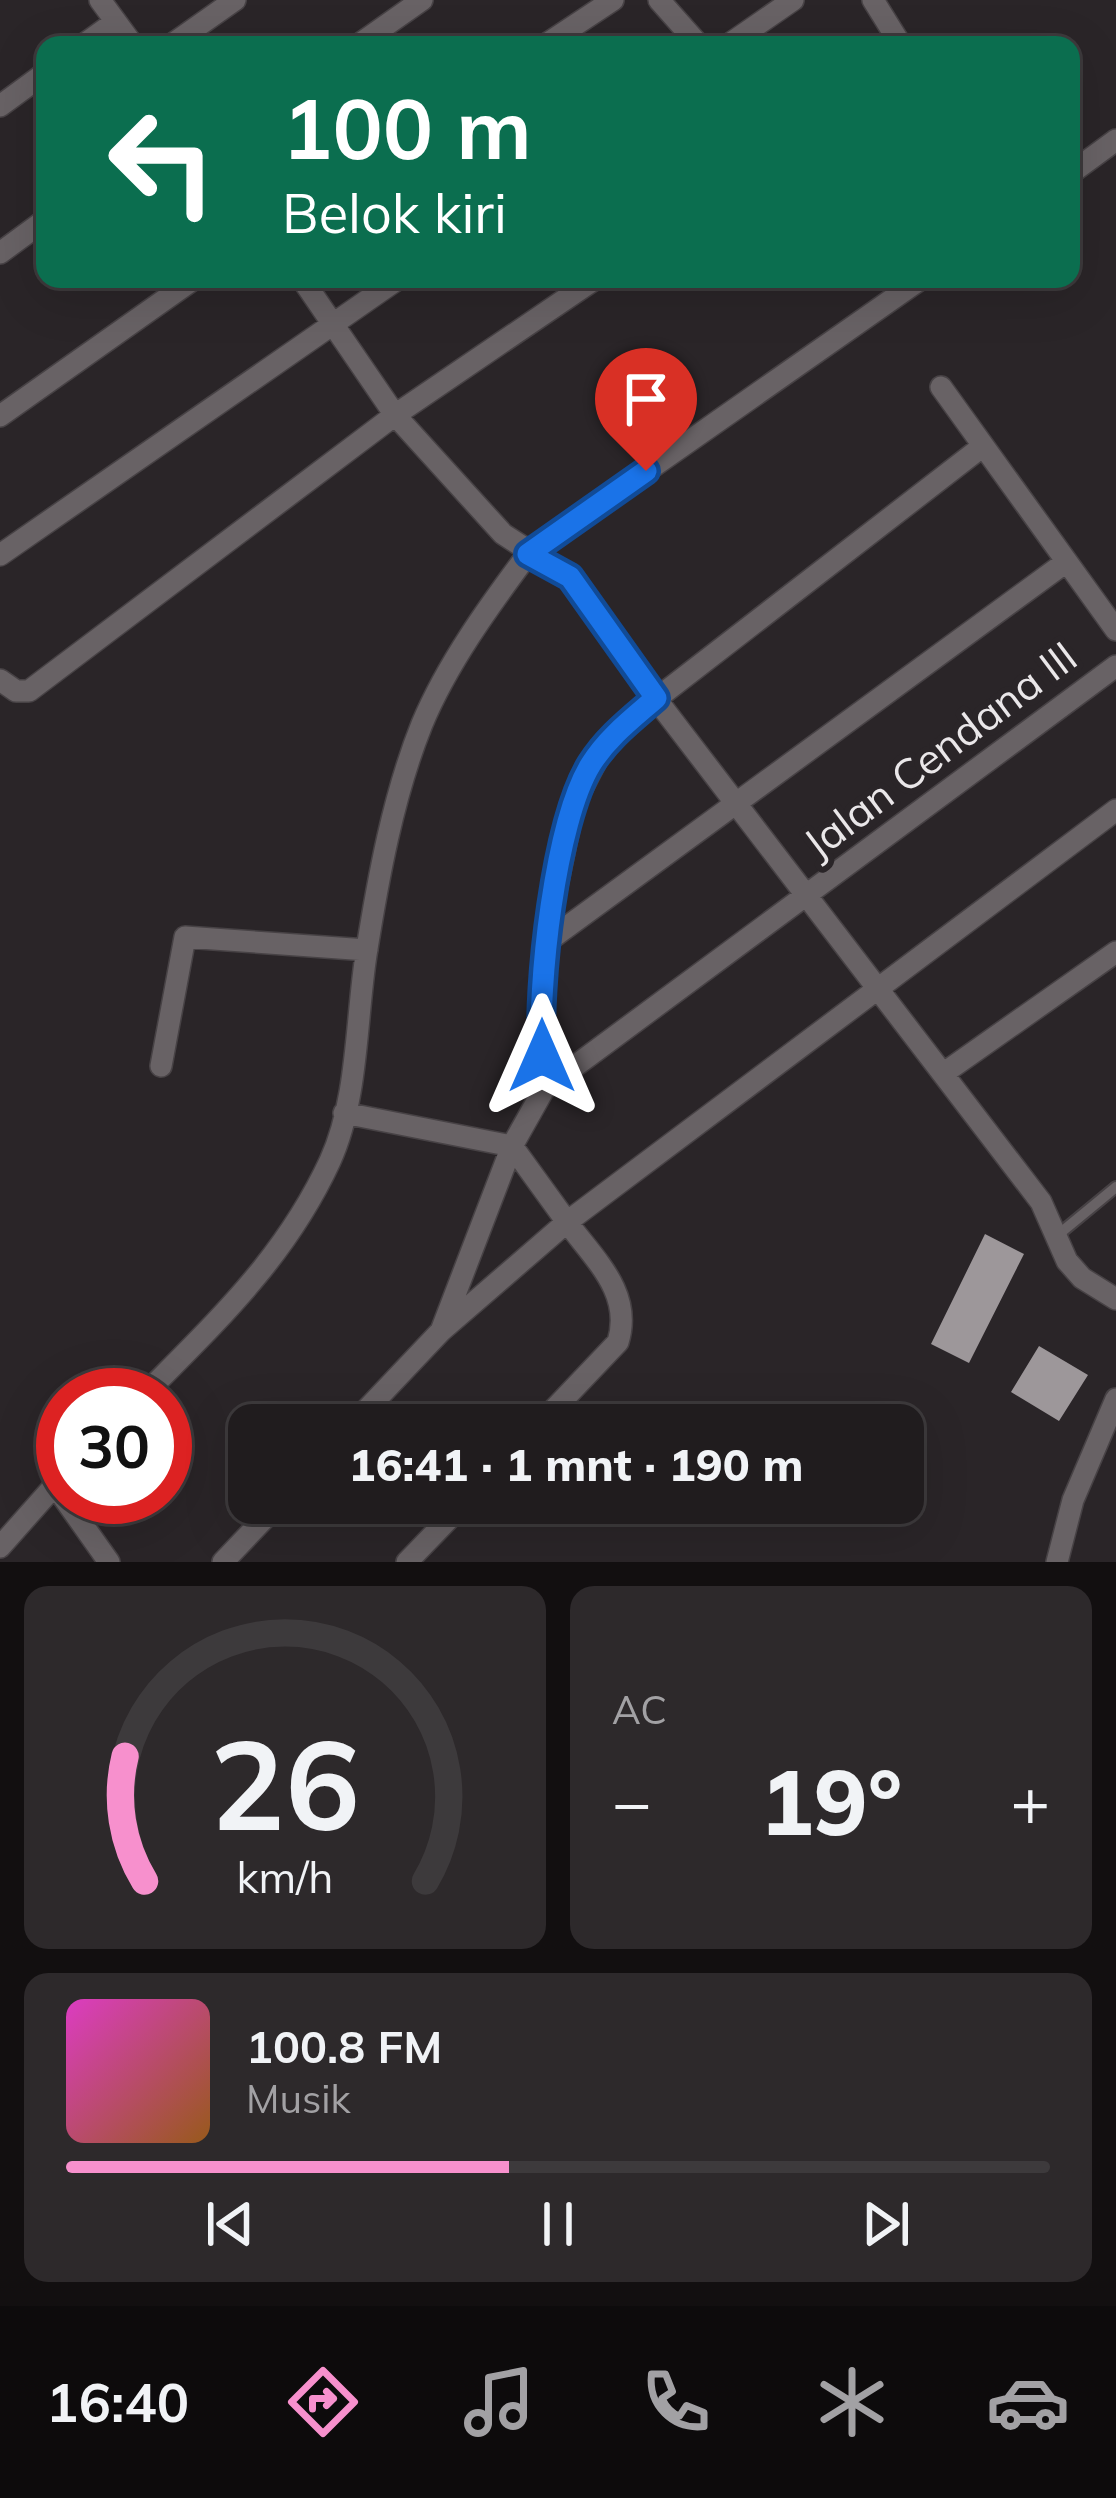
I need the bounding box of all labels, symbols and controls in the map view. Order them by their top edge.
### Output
text: 100 m [282,75,532,180]
icon: left [84,84,240,240]
text: Belok kiri [282,179,507,247]
pin [595,348,697,471]
icon: arrive [613,366,679,432]
street label: Jalan Cendana III [793,630,1087,870]
position arrow [479,993,605,1119]
speed limit sign: 30 [36,1368,192,1524]
text: 16:41 · 1 mnt · 190 m [349,1436,803,1492]
text: AC [612,1685,667,1734]
text: 26 [210,1705,360,1861]
text: 19° [760,1745,902,1858]
text: − [612,1760,652,1843]
text: + [1010,1760,1050,1843]
text: km/h [236,1849,334,1903]
text: 100.8 FM [246,2018,442,2074]
text: Musik [246,2074,351,2123]
icon: previous [197,2191,263,2257]
icon: pause [525,2191,591,2257]
icon: next [853,2191,919,2257]
icon: directions [281,2360,365,2444]
icon: music [457,2360,541,2444]
icon: phone [634,2360,718,2444]
icon: climate [810,2360,894,2444]
icon: car [986,2360,1070,2444]
text: 16:40 [46,2368,189,2436]

